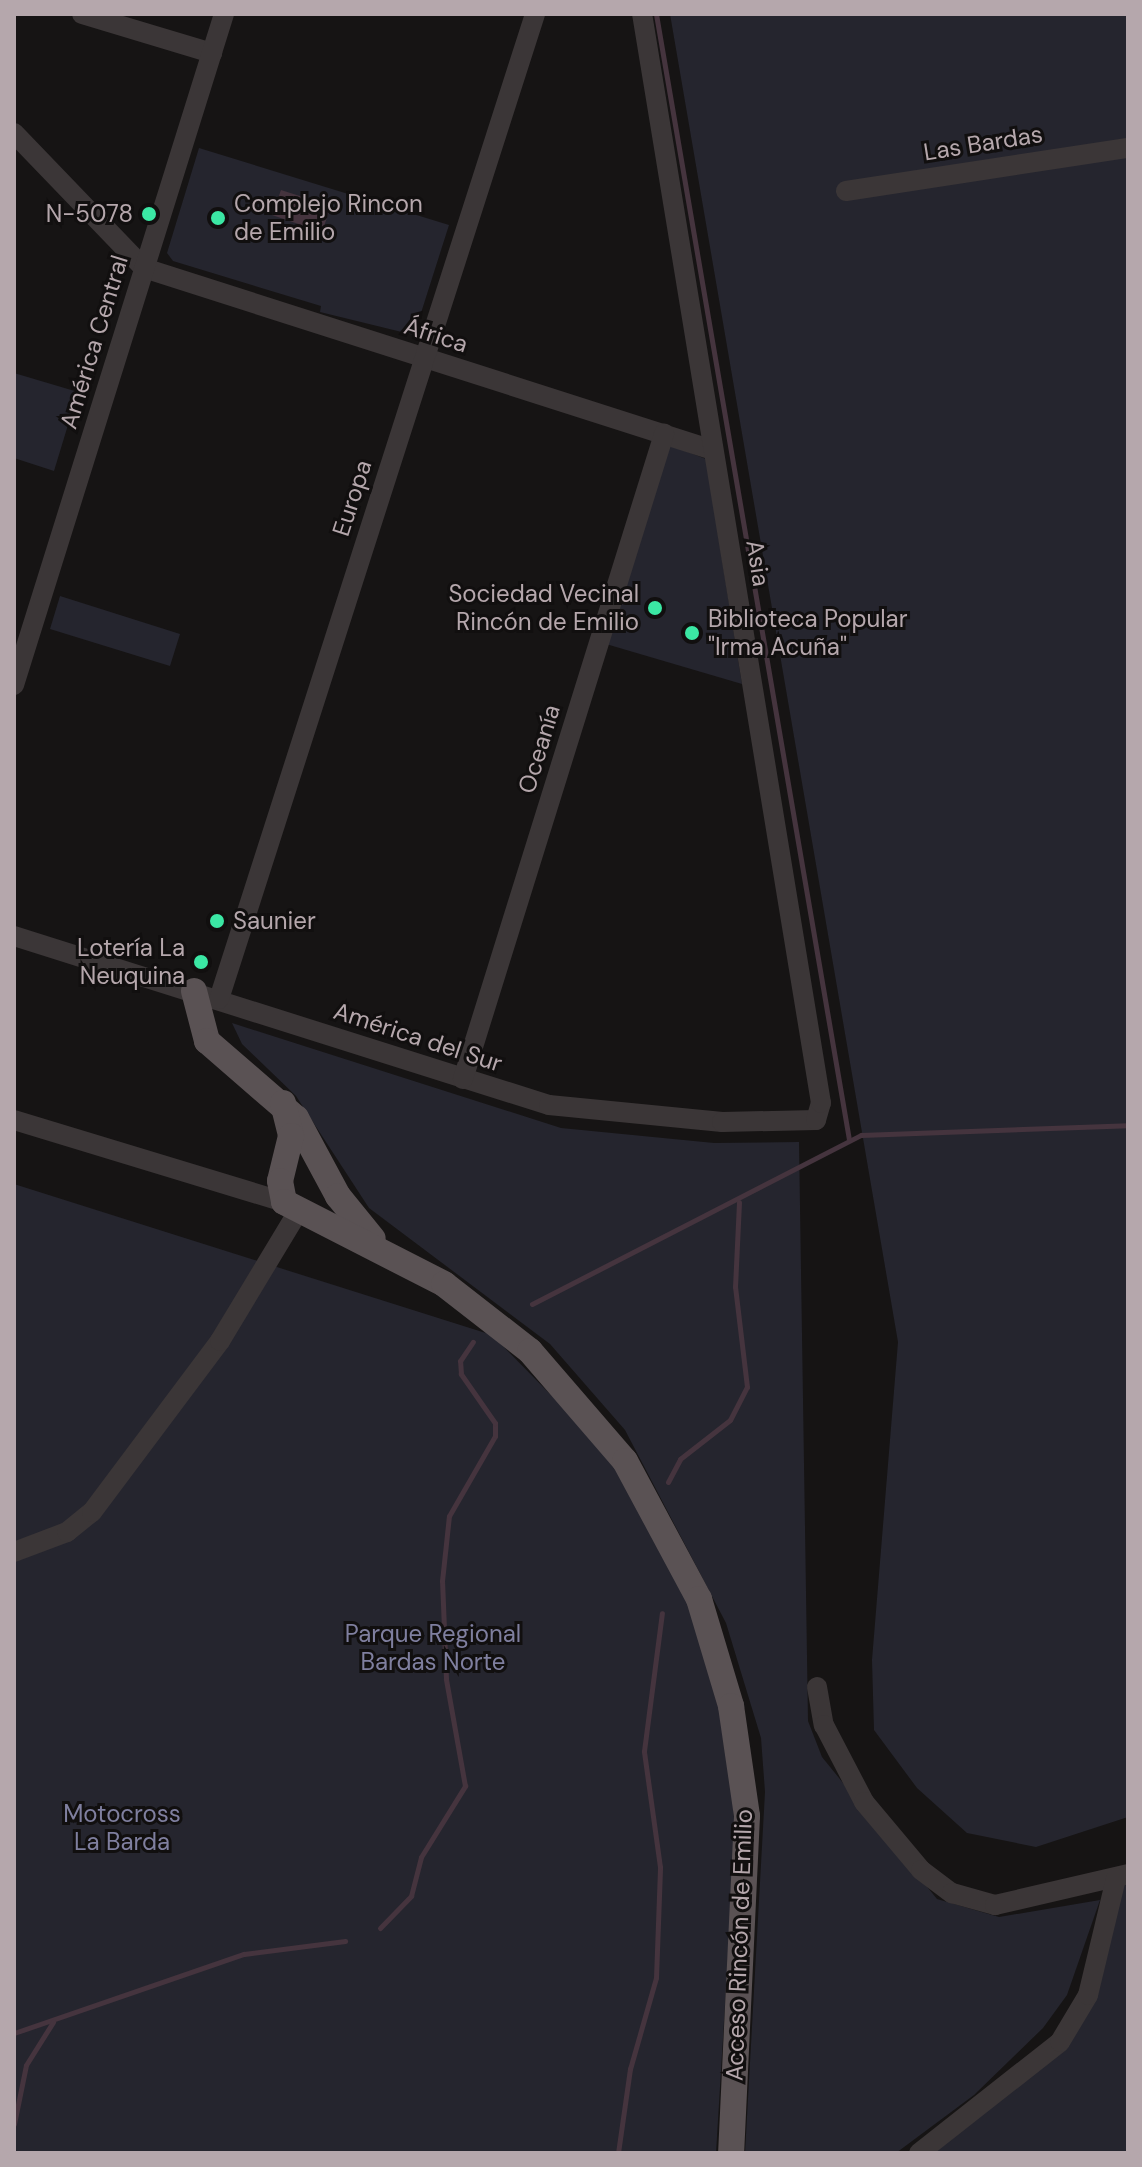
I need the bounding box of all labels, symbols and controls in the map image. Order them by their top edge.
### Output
street label: Las Bardas [921,119,1045,167]
place label: Complejo Rincon de Emilio [234,190,423,246]
place label: N-5078 [46,200,133,228]
marker: N-5078 [140,205,158,223]
marker: Complejo Rincon de Emilio [209,209,227,227]
street label: América Central [54,252,134,432]
street label: África [401,311,471,359]
street label: Europa [326,456,378,540]
street label: Asia [740,538,776,588]
place label: Sociedad Vecinal Rincón de Emilio [448,580,639,636]
marker: Sociedad Vecinal Rincón de Emilio [646,599,664,617]
place label: Biblioteca Popular "Irma Acuña" [708,605,908,661]
marker: Biblioteca Popular "Irma Acuña" [683,624,701,642]
street label: Oceanía [512,701,566,797]
place label: Saunier [233,907,316,935]
marker: Saunier [208,912,226,930]
place label: Lotería La Neuquina [77,934,185,990]
marker: Lotería La Neuquina [192,953,210,971]
street label: América del Sur [330,996,506,1078]
park label: Parque Regional Bardas Norte [345,1620,521,1676]
park label: Motocross La Barda [63,1800,181,1856]
street label: Acceso Rincón de Emilio [720,1809,758,2081]

